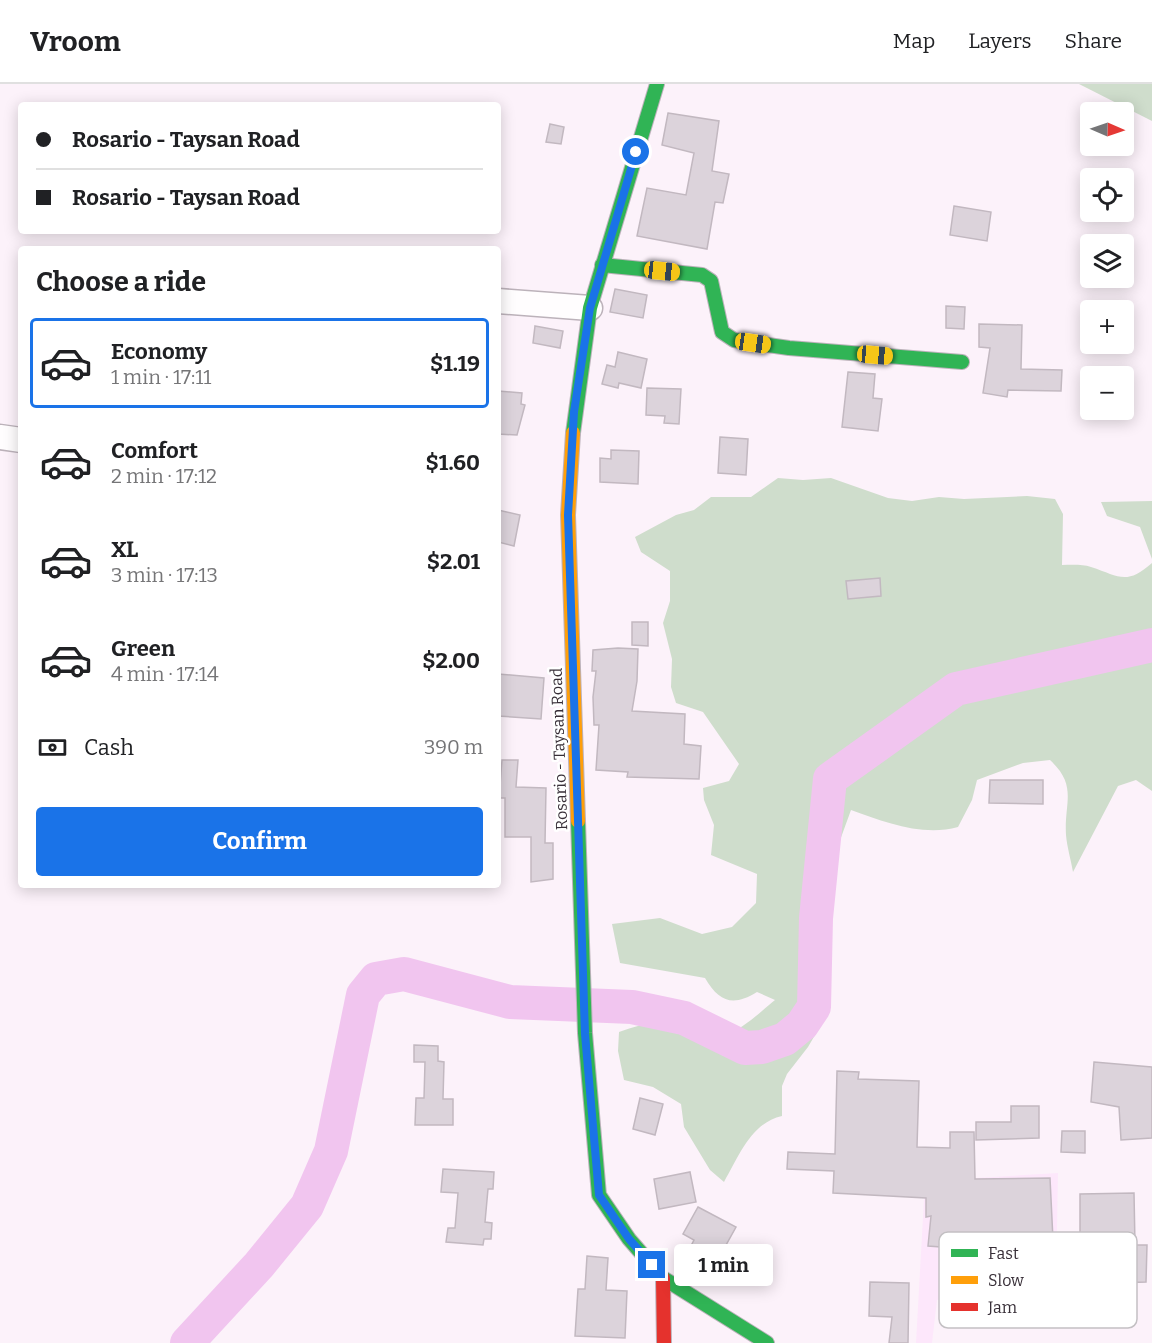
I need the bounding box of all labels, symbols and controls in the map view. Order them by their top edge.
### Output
text: Vroom [30,25,121,58]
text: Map [893,28,935,54]
text: Layers [968,28,1032,54]
text: Share [1065,28,1122,54]
north arrow [1080,102,1134,156]
map controls [1080,102,1134,420]
text: Rosario - Taysan Road [72,126,300,153]
route start [622,138,649,165]
button: locate [1080,168,1134,222]
text: Rosario - Taysan Road [72,184,300,211]
button: layers [1080,234,1134,288]
car [643,260,681,282]
text: Choose a ride [36,266,206,298]
button: + [1080,300,1134,354]
car [734,332,772,354]
icon: car [39,336,93,390]
text: Economy [111,338,207,365]
car [856,344,894,366]
text: $1.19 [430,350,480,377]
text: 1 min · 17:11 [111,365,211,389]
button: − [1080,366,1134,420]
icon: car [39,435,93,489]
text: Comfort [111,437,198,464]
text: $1.60 [426,449,480,476]
text: 2 min · 17:12 [111,464,217,488]
icon: car [39,534,93,588]
text: XL [111,536,138,563]
text: $2.01 [427,548,480,575]
text: 3 min · 17:13 [111,563,218,587]
icon: car [39,633,93,687]
text: Green [111,635,175,662]
text: $2.00 [422,647,480,674]
text: 4 min · 17:14 [111,662,219,686]
street label: Rosario - Taysan Road [547,667,571,831]
icon: cash [36,731,69,764]
text: Cash [84,734,134,761]
text: 390 m [424,735,483,759]
button: Confirm [36,807,483,876]
legend [939,1232,1137,1328]
callout: 1 min [673,1244,772,1286]
text: Fast [988,1244,1019,1263]
route end [638,1251,665,1278]
text: 1 min [698,1253,749,1277]
text: Slow [988,1271,1024,1290]
text: Jam [987,1298,1017,1317]

